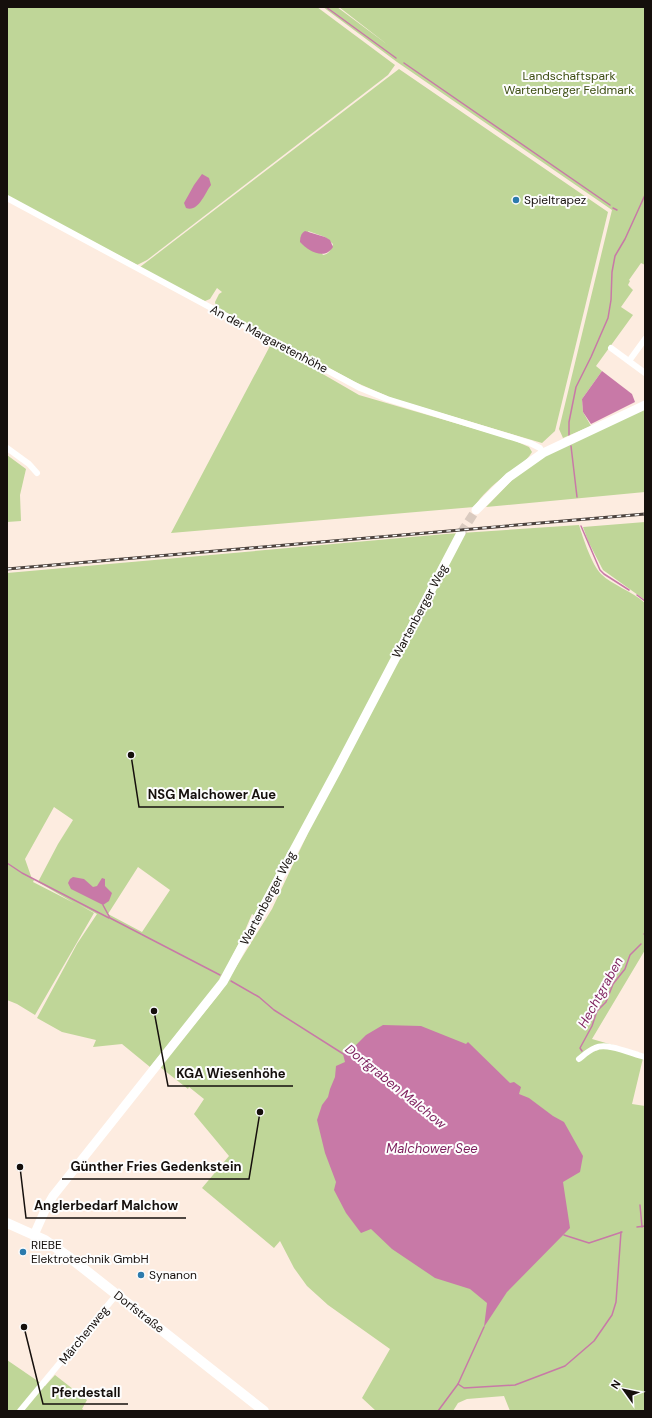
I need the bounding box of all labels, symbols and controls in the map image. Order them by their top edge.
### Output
park label: Landschaftspark Wartenberger Feldmark [504,68,634,98]
place label: Spieltrapez [524,192,586,208]
marker: Spieltrapez [511,195,521,205]
street label: An der Margaretenhöhe [207,301,331,377]
street label: Wartenberger Weg [388,561,452,661]
callout: NSG Malchower Aue [139,782,284,807]
text: NSG Malchower Aue [148,786,276,803]
street label: Wartenberger Weg [236,848,300,948]
water label: Hechtgraben [574,954,627,1031]
water label: Dorfgraben Malchow [342,1040,450,1133]
callout: KGA Wiesenhöhe [168,1061,293,1086]
text: KGA Wiesenhöhe [176,1065,286,1082]
water label: Malchower See [386,1140,478,1157]
callout: Günther Fries Gedenkstein [62,1154,249,1179]
text: Günther Fries Gedenkstein [70,1158,242,1175]
callout: Anglerbedarf Malchow [26,1193,186,1218]
text: Anglerbedarf Malchow [34,1197,178,1214]
place label: RIEBE Elektrotechnik GmbH [31,1237,149,1267]
marker: RIEBE Elektrotechnik GmbH [18,1247,28,1257]
place label: Synanon [149,1267,197,1283]
marker: Synanon [136,1270,146,1280]
street label: Dorfstraße [111,1287,168,1337]
street label: Märchenweg [56,1302,113,1368]
north arrow [604,1370,644,1410]
text: N [608,1377,624,1392]
callout: Pferdestall [43,1379,128,1404]
text: Pferdestall [52,1384,120,1401]

